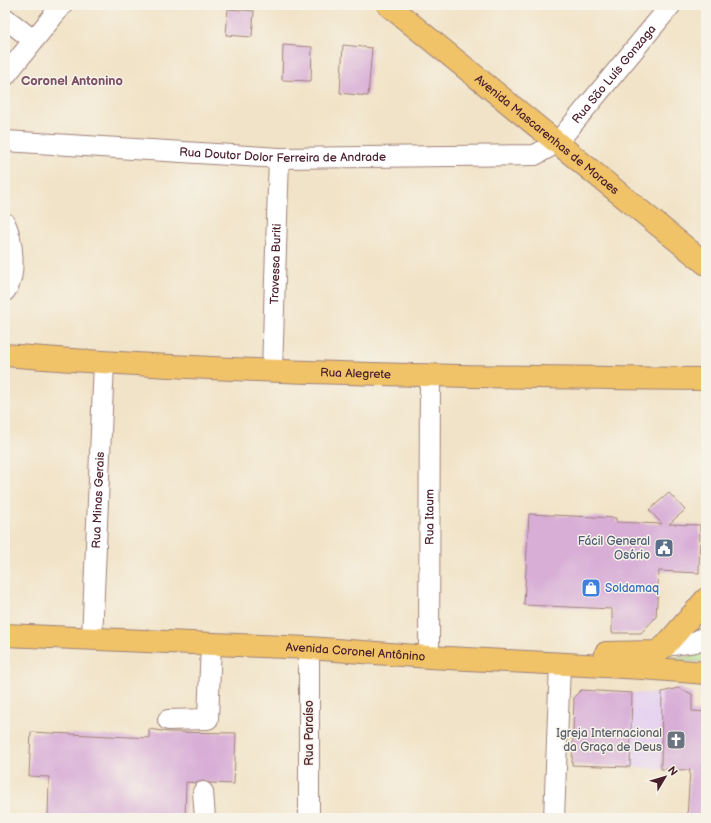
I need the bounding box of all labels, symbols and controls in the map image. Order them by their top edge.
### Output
street label: Rua São Luís Gonzaga [569,21,659,127]
street label: Avenida Mascarenhas de Moraes [472,71,622,198]
district label: Coronel Antonino [21,73,123,89]
street label: Rua Doutor Dolor Ferreira de Andrade [179,144,386,166]
street label: Travessa Buriti [267,223,284,305]
street label: Rua Alegrete [320,365,391,382]
street label: Rua Minas Gerais [88,451,108,549]
street label: Rua Itaum [422,489,437,545]
place label: Fácil General Osório [578,534,650,563]
public building icon: Fácil General Osório [653,537,675,559]
shop icon: Soldamaq [580,577,602,599]
place label: Soldamaq [605,581,659,596]
street label: Avenida Coronel Antônino [285,640,426,664]
street label: Rua Paraíso [302,700,317,766]
place label: Igreja Internacional da Graça de Deus [556,726,662,755]
church icon: Igreja Internacional da Graça de Deus [665,729,687,751]
north arrow [645,757,685,797]
text: N [665,764,680,778]

